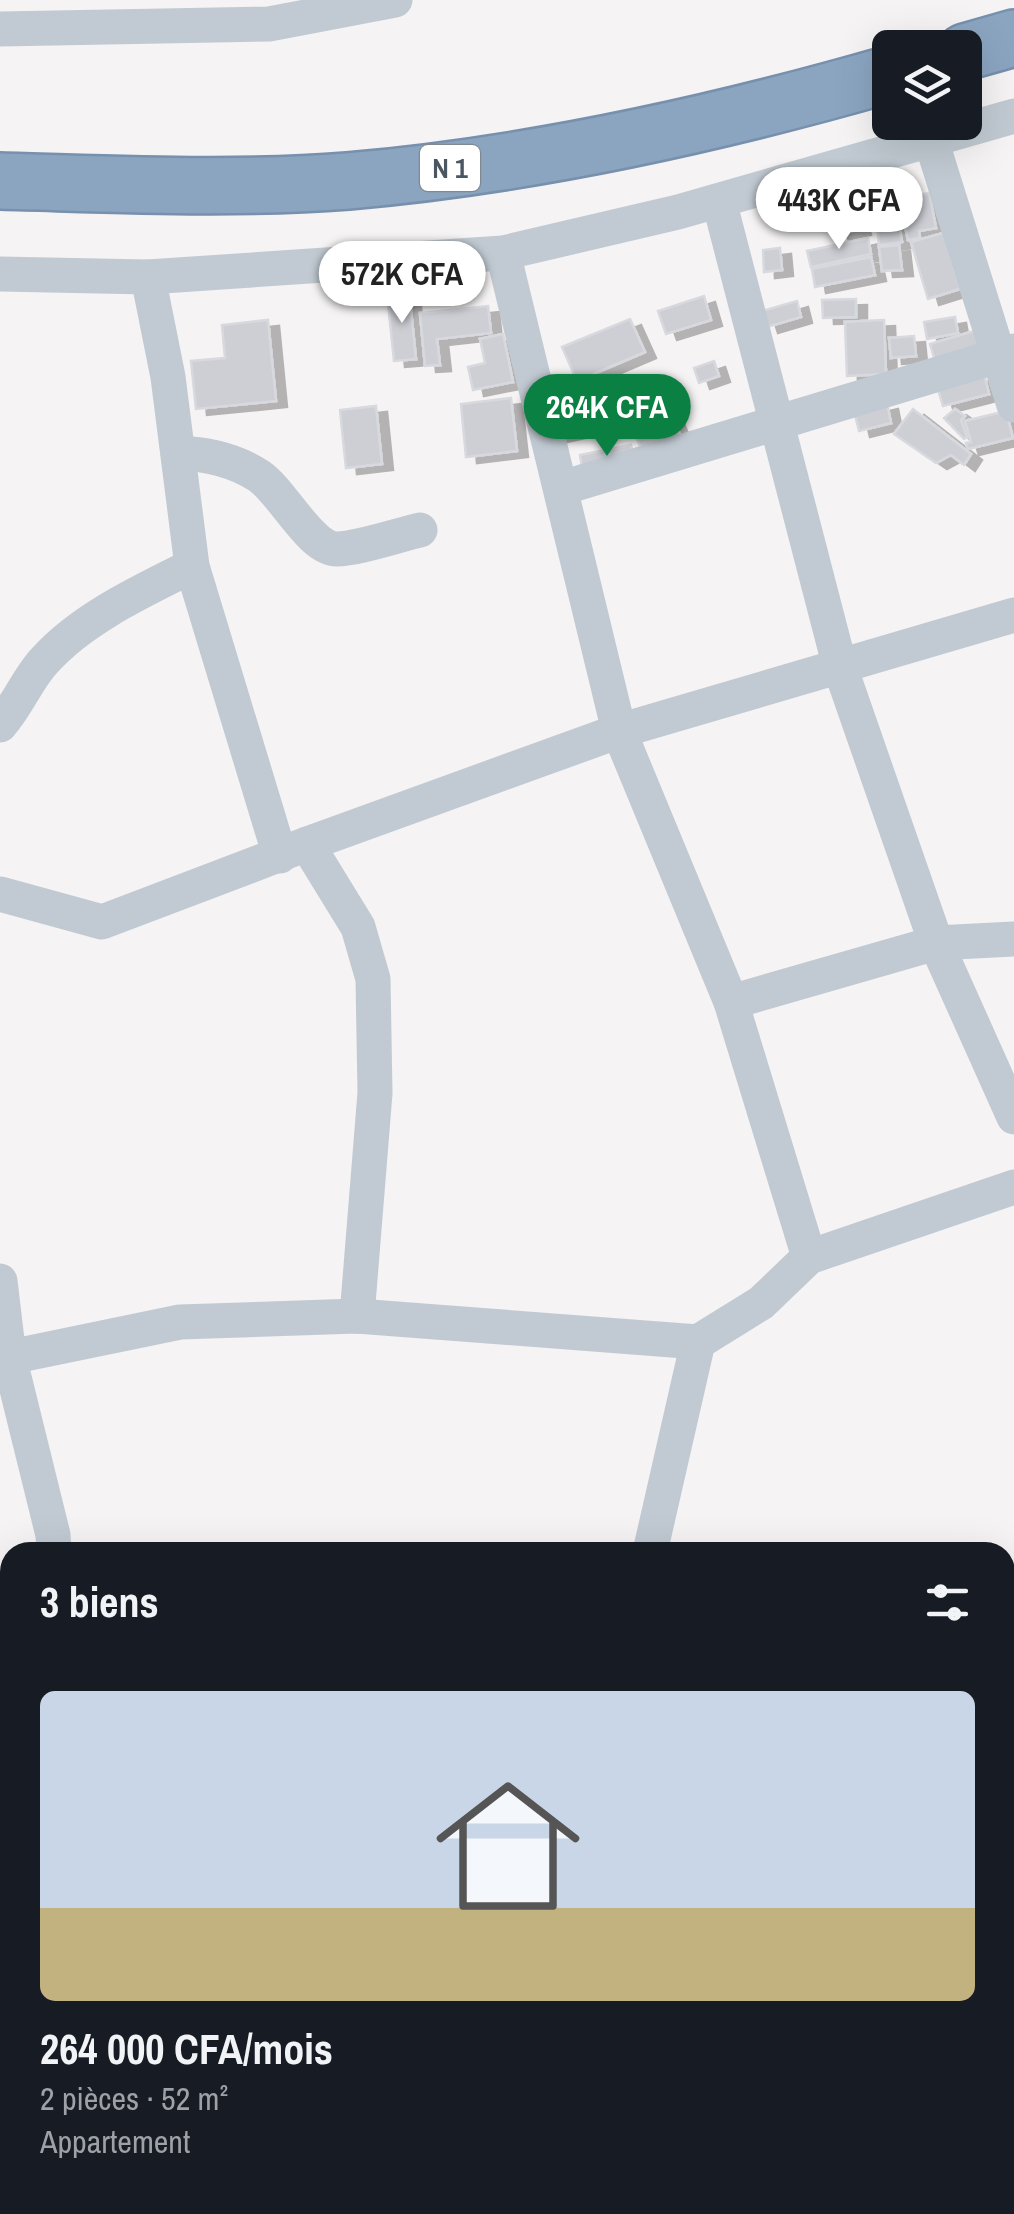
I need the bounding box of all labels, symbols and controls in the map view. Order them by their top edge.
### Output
map controls [872,30,982,140]
button: layers [872,30,982,140]
road number: N 1 [420,145,480,191]
pin: 443K CFA [736,167,942,252]
text: 443K CFA [778,178,900,221]
pin: 572K CFA [299,241,505,326]
text: 572K CFA [341,252,463,295]
pin: 264K CFA [504,374,710,459]
text: 264K CFA [546,385,668,428]
text: 3 biens [40,1574,159,1630]
icon: filters [920,1575,975,1630]
icon: home [418,1756,598,1936]
text: 264 000 CFA/mois [40,2021,333,2077]
text: 2 pièces · 52 m² [40,2077,228,2120]
text: Appartement [40,2120,190,2163]

